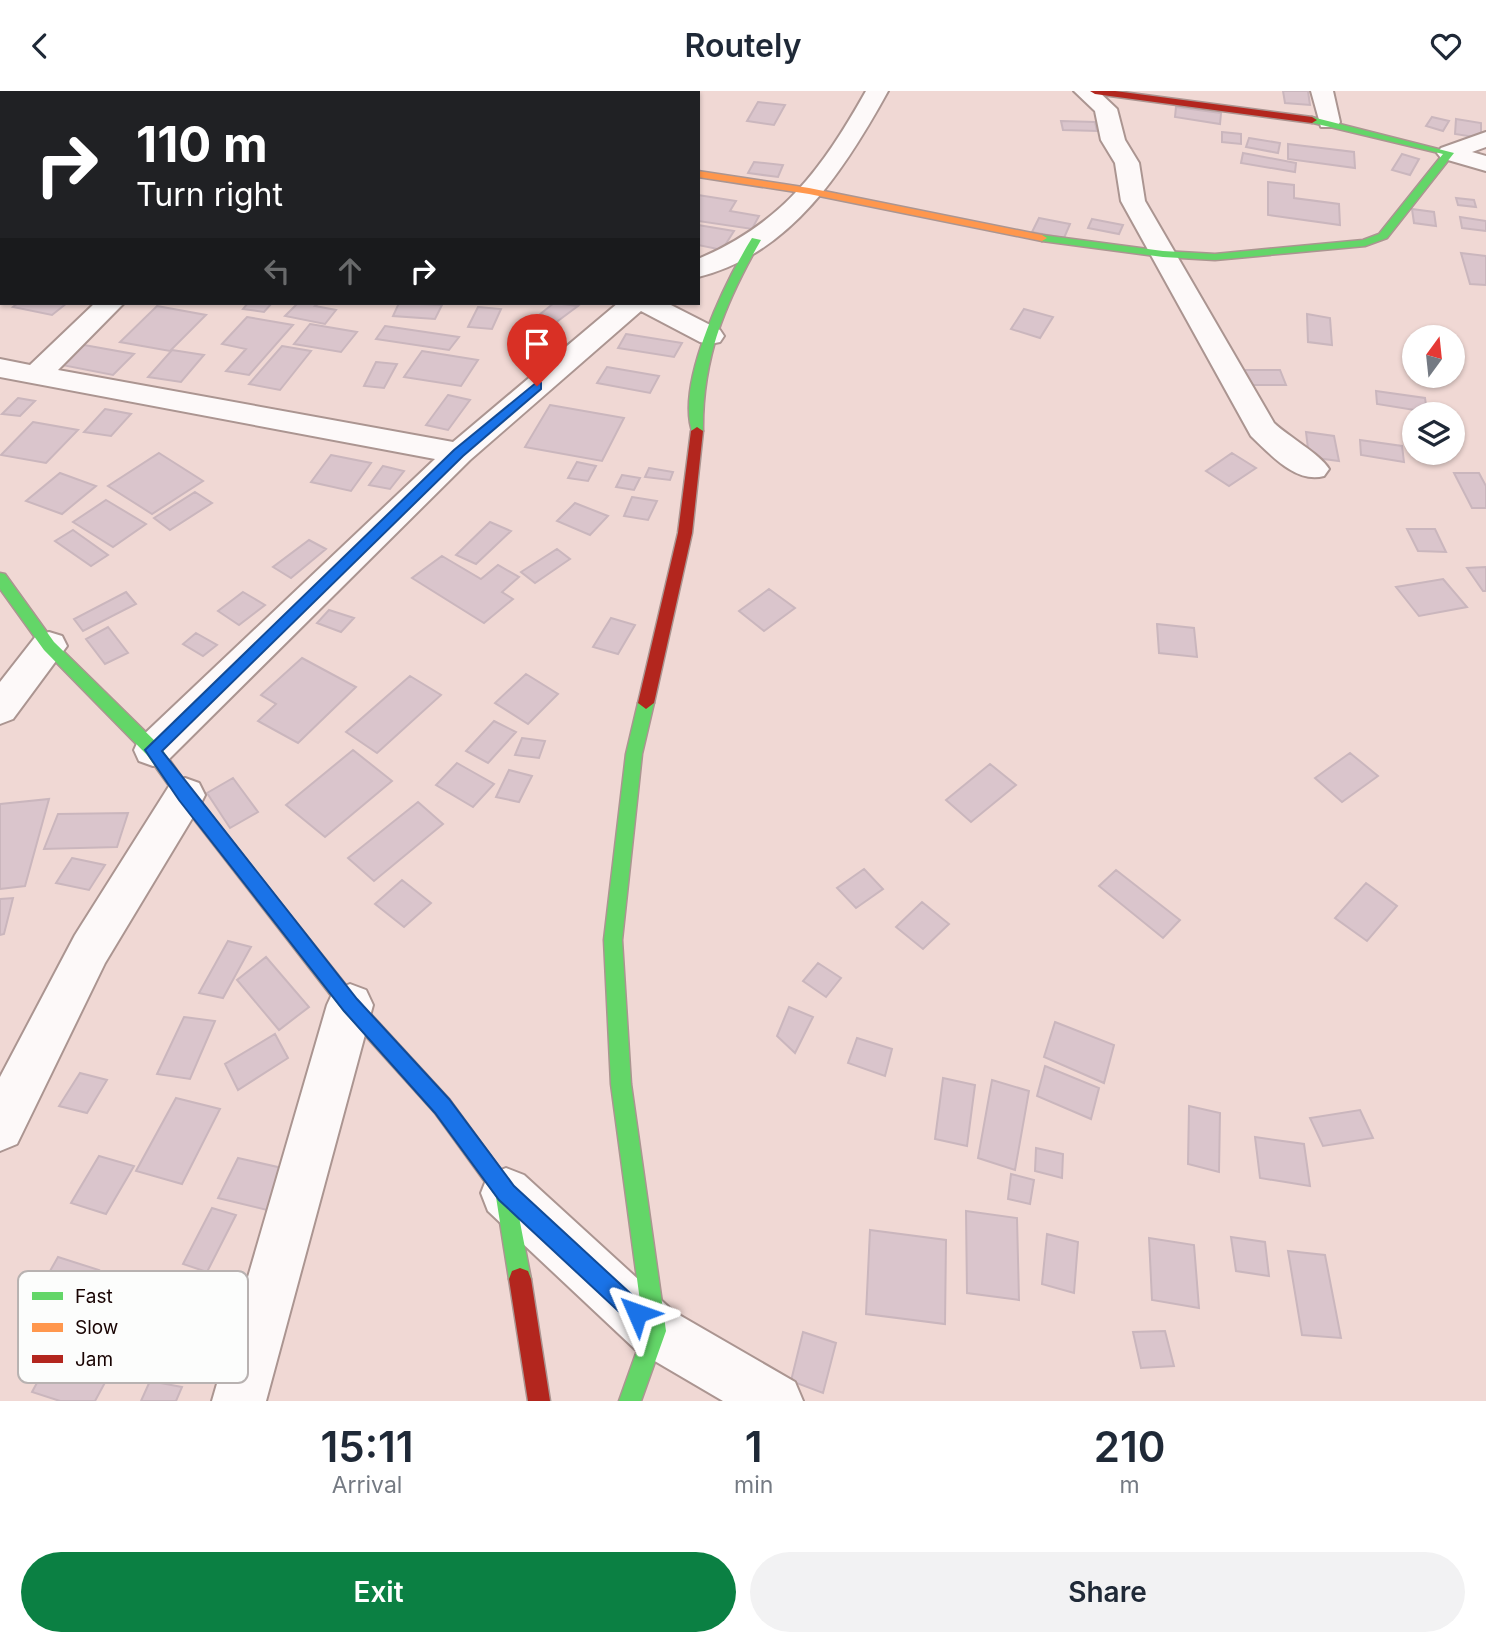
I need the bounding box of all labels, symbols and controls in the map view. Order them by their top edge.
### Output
text: Routely [685,26,801,65]
icon: back [21,27,59,65]
icon: heart [1427,27,1465,65]
text: 110 m [136,115,268,174]
icon: right [21,119,112,210]
text: Turn right [136,175,283,214]
icon: left [258,252,296,290]
icon: ahead [331,252,369,290]
icon: right [404,252,442,290]
pin [507,314,567,386]
icon: arrive [518,325,556,363]
north arrow [1402,325,1465,389]
map controls [1402,325,1465,465]
button: layers [1402,402,1465,465]
legend [18,1271,248,1383]
position arrow [600,1276,674,1350]
text: Fast [75,1285,113,1308]
text: Slow [75,1316,118,1339]
text: Jam [75,1348,113,1371]
text: 15:11 [320,1421,414,1472]
text: 1 [745,1421,763,1472]
text: 210 [1094,1421,1166,1472]
text: Arrival [332,1471,402,1499]
text: min [734,1471,773,1499]
text: m [1120,1471,1140,1499]
button: Exit [21,1552,736,1632]
button: Share [750,1552,1465,1632]

